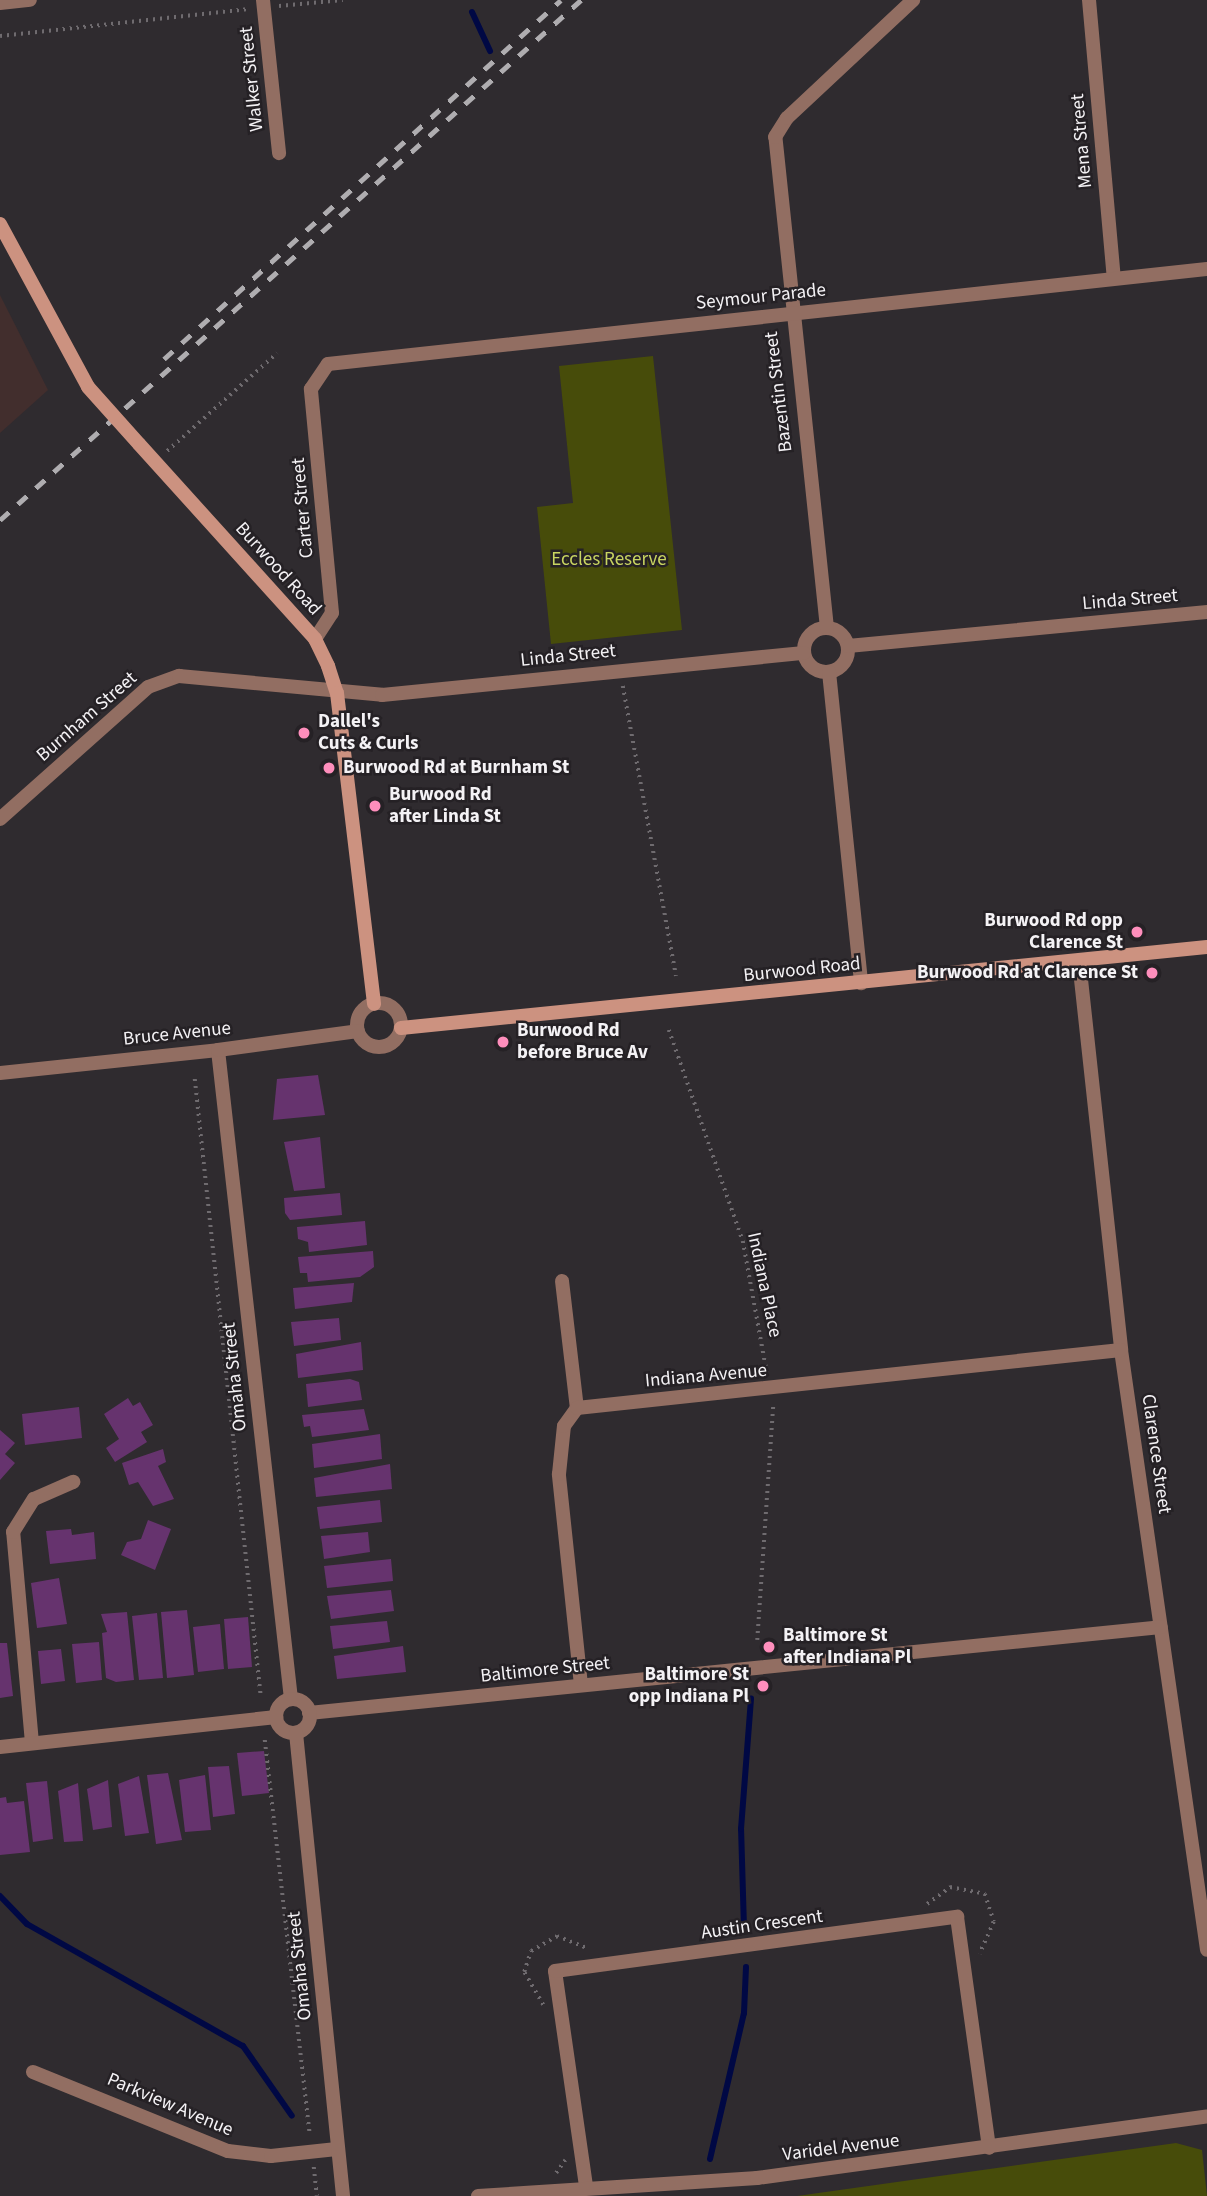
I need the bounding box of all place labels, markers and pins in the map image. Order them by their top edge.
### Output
place label: Dallel's Cuts & Curls [318,711,419,755]
marker: Dallel's Cuts & Curls [296,725,312,741]
place label: Burwood Rd at Burnham St [343,757,569,779]
marker: Burwood Rd at Burnham St [321,760,337,776]
place label: Burwood Rd after Linda St [389,784,501,828]
marker: Burwood Rd after Linda St [367,798,383,814]
place label: Burwood Rd opp Clarence St [984,910,1123,954]
marker: Burwood Rd opp Clarence St [1129,924,1145,940]
place label: Burwood Rd at Clarence St [917,962,1138,984]
marker: Burwood Rd at Clarence St [1144,965,1160,981]
place label: Burwood Rd before Bruce Av [517,1020,648,1064]
marker: Burwood Rd before Bruce Av [495,1034,511,1050]
place label: Baltimore St after Indiana Pl [783,1625,911,1669]
marker: Baltimore St after Indiana Pl [761,1639,777,1655]
place label: Baltimore St opp Indiana Pl [629,1664,749,1708]
marker: Baltimore St opp Indiana Pl [755,1678,771,1694]

